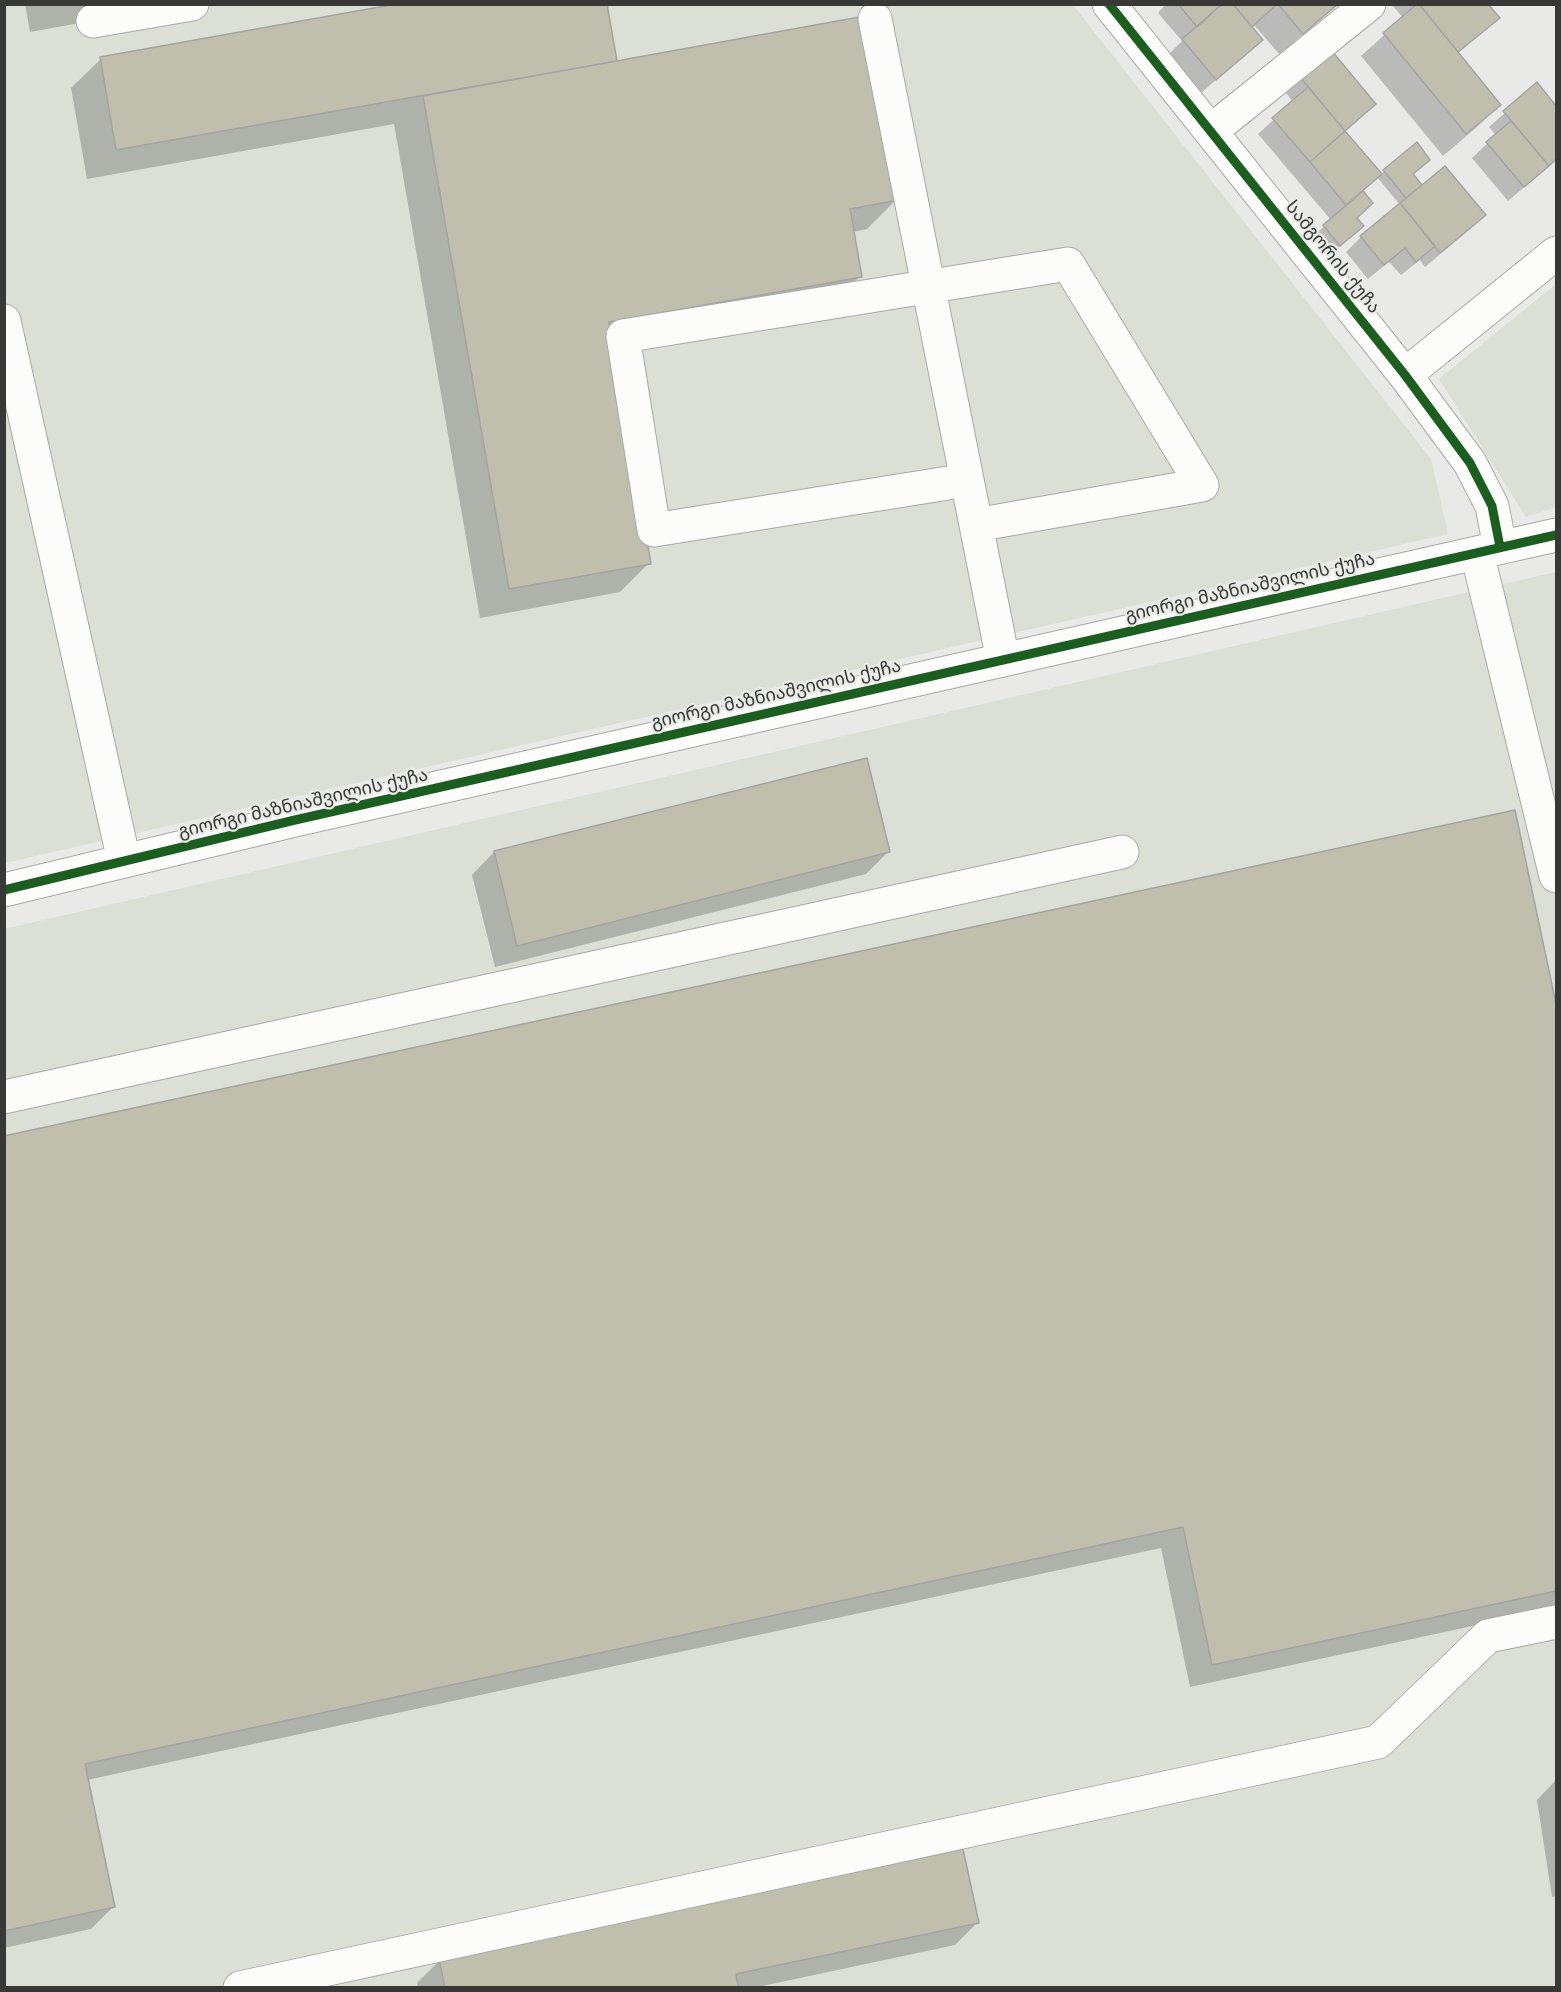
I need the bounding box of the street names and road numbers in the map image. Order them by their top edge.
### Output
street label: სამგორის ქუჩა [1281,196,1385,318]
street label: გიორგი მაზნიაშვილის ქუჩა [1123,548,1377,626]
street label: გიორგი მაზნიაშვილის ქუჩა [649,655,903,733]
street label: გიორგი მაზნიაშვილის ქუჩა [176,764,430,842]

